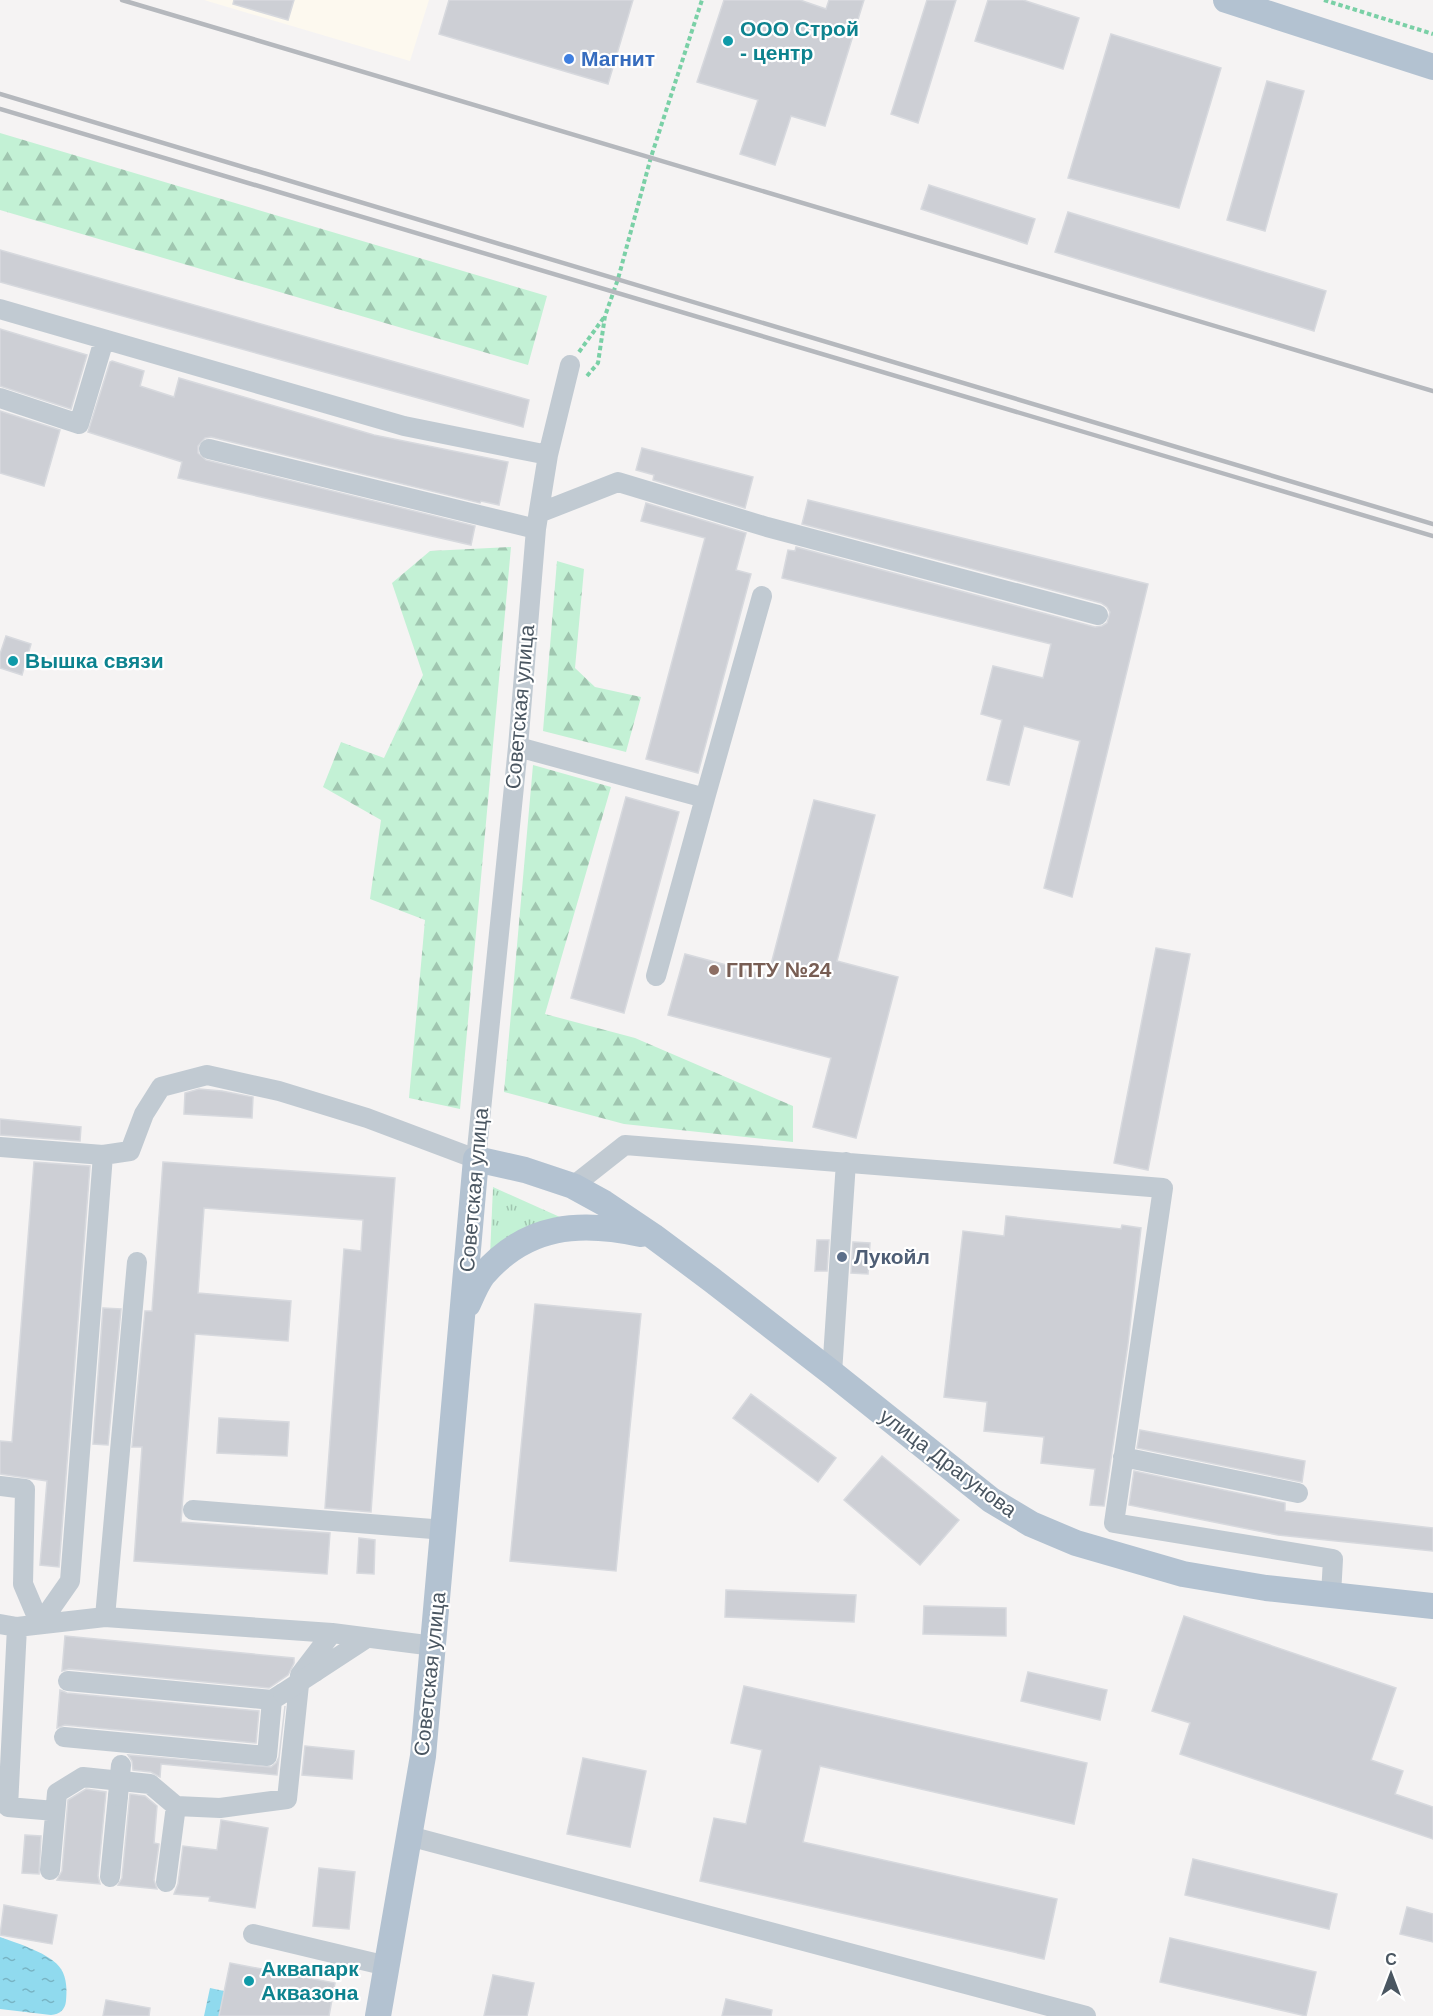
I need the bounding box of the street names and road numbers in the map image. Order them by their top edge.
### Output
street label: Советская улица [501,624,538,790]
street label: Советская улица [455,1107,492,1273]
street label: улица Драгунова [875,1404,1021,1522]
street label: Советская улица [409,1590,450,1757]

